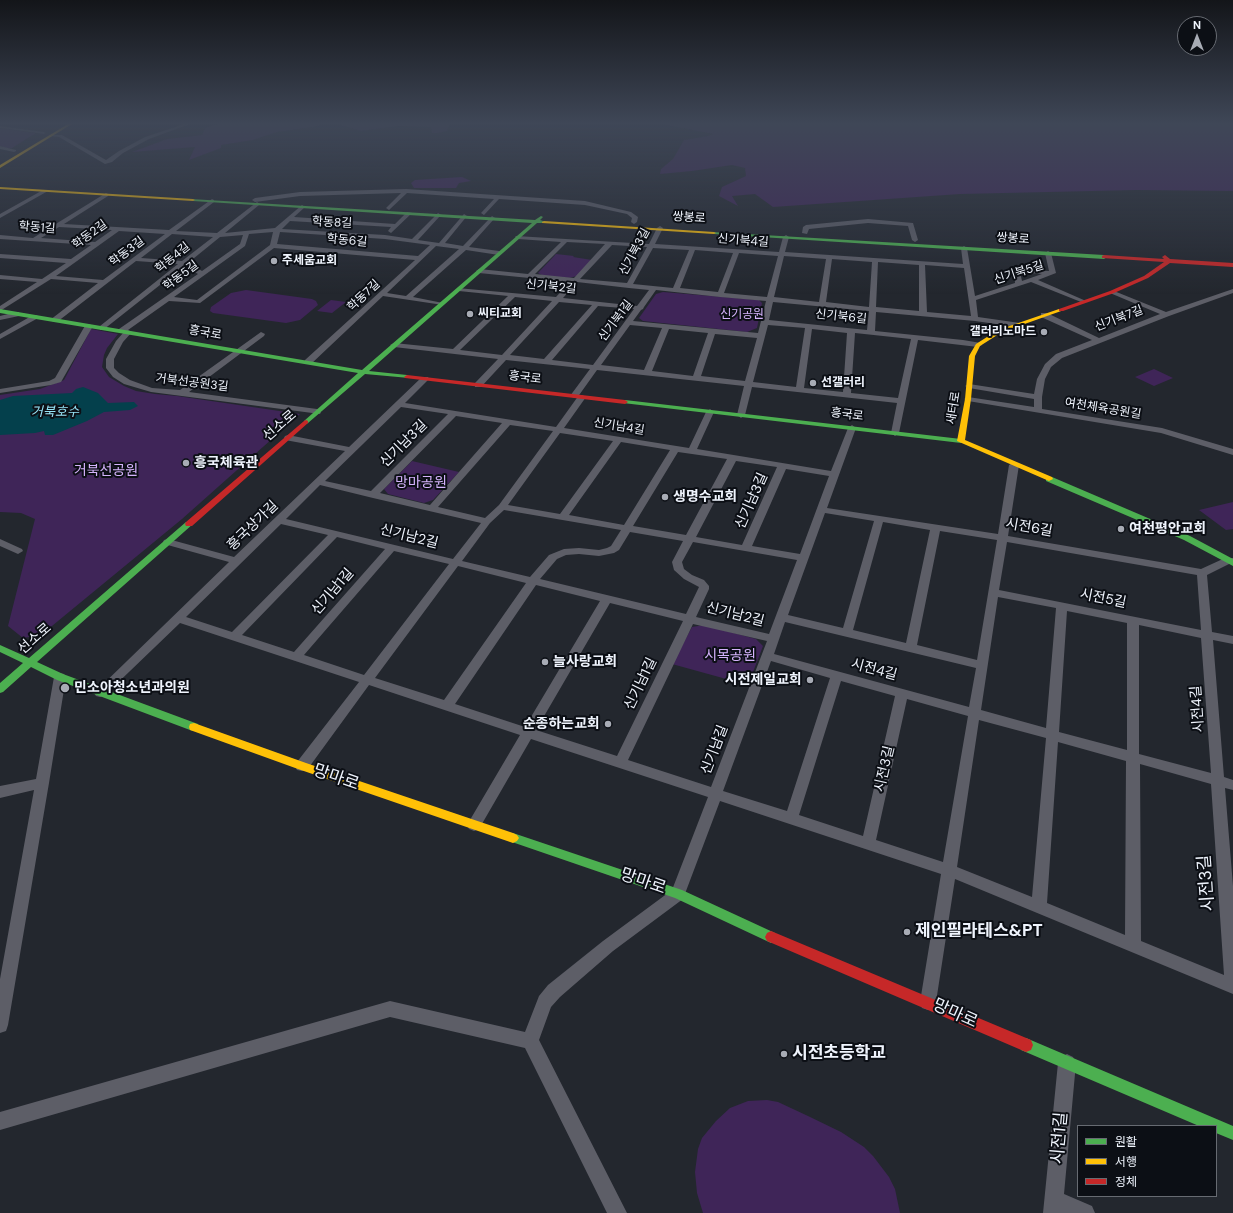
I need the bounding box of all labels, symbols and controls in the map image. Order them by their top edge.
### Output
north arrow [1177,16,1217,56]
text: N [1193,18,1201,32]
street label: 쌍봉로 [672,210,706,226]
street label: 학동8길 [311,215,353,231]
street label: 학동2길 [70,217,110,253]
street label: 학동1길 [18,220,56,236]
street label: 신기북3길 [617,226,653,278]
street label: 쌍봉로 [996,231,1030,247]
street label: 학동6길 [326,232,368,250]
street label: 신기북4길 [717,232,769,250]
street label: 학동3길 [107,234,147,270]
street label: 학동4길 [153,240,193,276]
place label: 주세움교회 [282,254,337,268]
marker: 주세움교회 [269,256,279,266]
street label: 학동5길 [161,258,201,294]
street label: 신기북5길 [992,258,1046,288]
street label: 학동7길 [345,277,383,315]
street label: 신기북2길 [525,277,577,297]
street label: 신기북1길 [596,298,636,344]
street label: 신기북7길 [1093,303,1145,335]
place label: 씨티교회 [478,307,522,321]
street label: 신기북6길 [815,307,867,327]
park label: 신기공원 [720,308,764,322]
marker: 씨티교회 [465,309,475,319]
street label: 흥국로 [187,323,223,343]
place label: 갤러리노마드 [970,325,1036,339]
marker: 갤러리노마드 [1039,327,1049,337]
street label: 흥국로 [508,369,542,387]
street label: 거북선공원3길 [155,371,229,395]
place label: 선갤러리 [821,376,865,390]
marker: 선갤러리 [808,378,818,388]
street label: 새터로 [944,391,964,425]
street label: 여천체육공원길 [1064,396,1142,422]
water label: 거북호수 [31,405,79,421]
street label: 흥국로 [830,406,864,424]
street label: 선소로 [260,407,300,445]
street label: 신기남4길 [592,416,646,438]
street label: 신기남3길 [377,417,431,471]
place label: 흥국체육관 [194,455,258,471]
marker: 흥국체육관 [181,458,191,468]
park label: 거북선공원 [74,463,138,479]
street label: 신기남3길 [732,470,772,532]
park label: 망마공원 [395,475,447,491]
place label: 생명수교회 [673,489,737,505]
marker: 생명수교회 [660,492,670,502]
street label: 흥국상가길 [224,498,282,554]
street label: 시전6길 [1004,516,1054,540]
place label: 여천평안교회 [1129,521,1206,537]
street label: 신기남2길 [378,522,440,552]
marker: 여천평안교회 [1116,524,1126,534]
street label: 신기남1길 [308,565,358,619]
street label: 시전5길 [1078,586,1128,612]
street label: 신기남2길 [704,600,766,630]
street label: 선소로 [15,620,55,658]
park label: 시목공원 [704,648,756,664]
place label: 늘사랑교회 [553,654,617,670]
street label: 신기남1길 [621,655,661,713]
street label: 시전4길 [849,656,899,684]
marker: 늘사랑교회 [540,657,550,667]
place label: 시전제일교회 [725,672,802,688]
marker: 시전제일교회 [805,675,815,685]
place label: 민소아청소년과의원 [74,680,190,696]
marker: 민소아청소년과의원 [59,682,71,694]
street label: 시전4길 [1188,685,1208,733]
place label: 순종하는교회 [523,716,600,732]
marker: 순종하는교회 [603,719,613,729]
street label: 신기남길 [698,723,732,777]
street label: 시전3길 [872,744,898,794]
street label: 망마로 [310,761,362,795]
street label: 시전3길 [1195,854,1219,912]
street label: 망마로 [617,865,669,899]
place label: 제인필라테스&PT [915,922,1043,942]
marker: 제인필라테스&PT [902,927,912,937]
street label: 망마로 [929,995,981,1033]
place label: 시전초등학교 [792,1044,886,1064]
marker: 시전초등학교 [779,1049,789,1059]
street label: 시전1길 [1048,1111,1072,1165]
legend [1077,1125,1217,1197]
text: 원활 [1115,1134,1137,1150]
text: 서행 [1115,1154,1137,1170]
text: 정체 [1115,1174,1137,1190]

